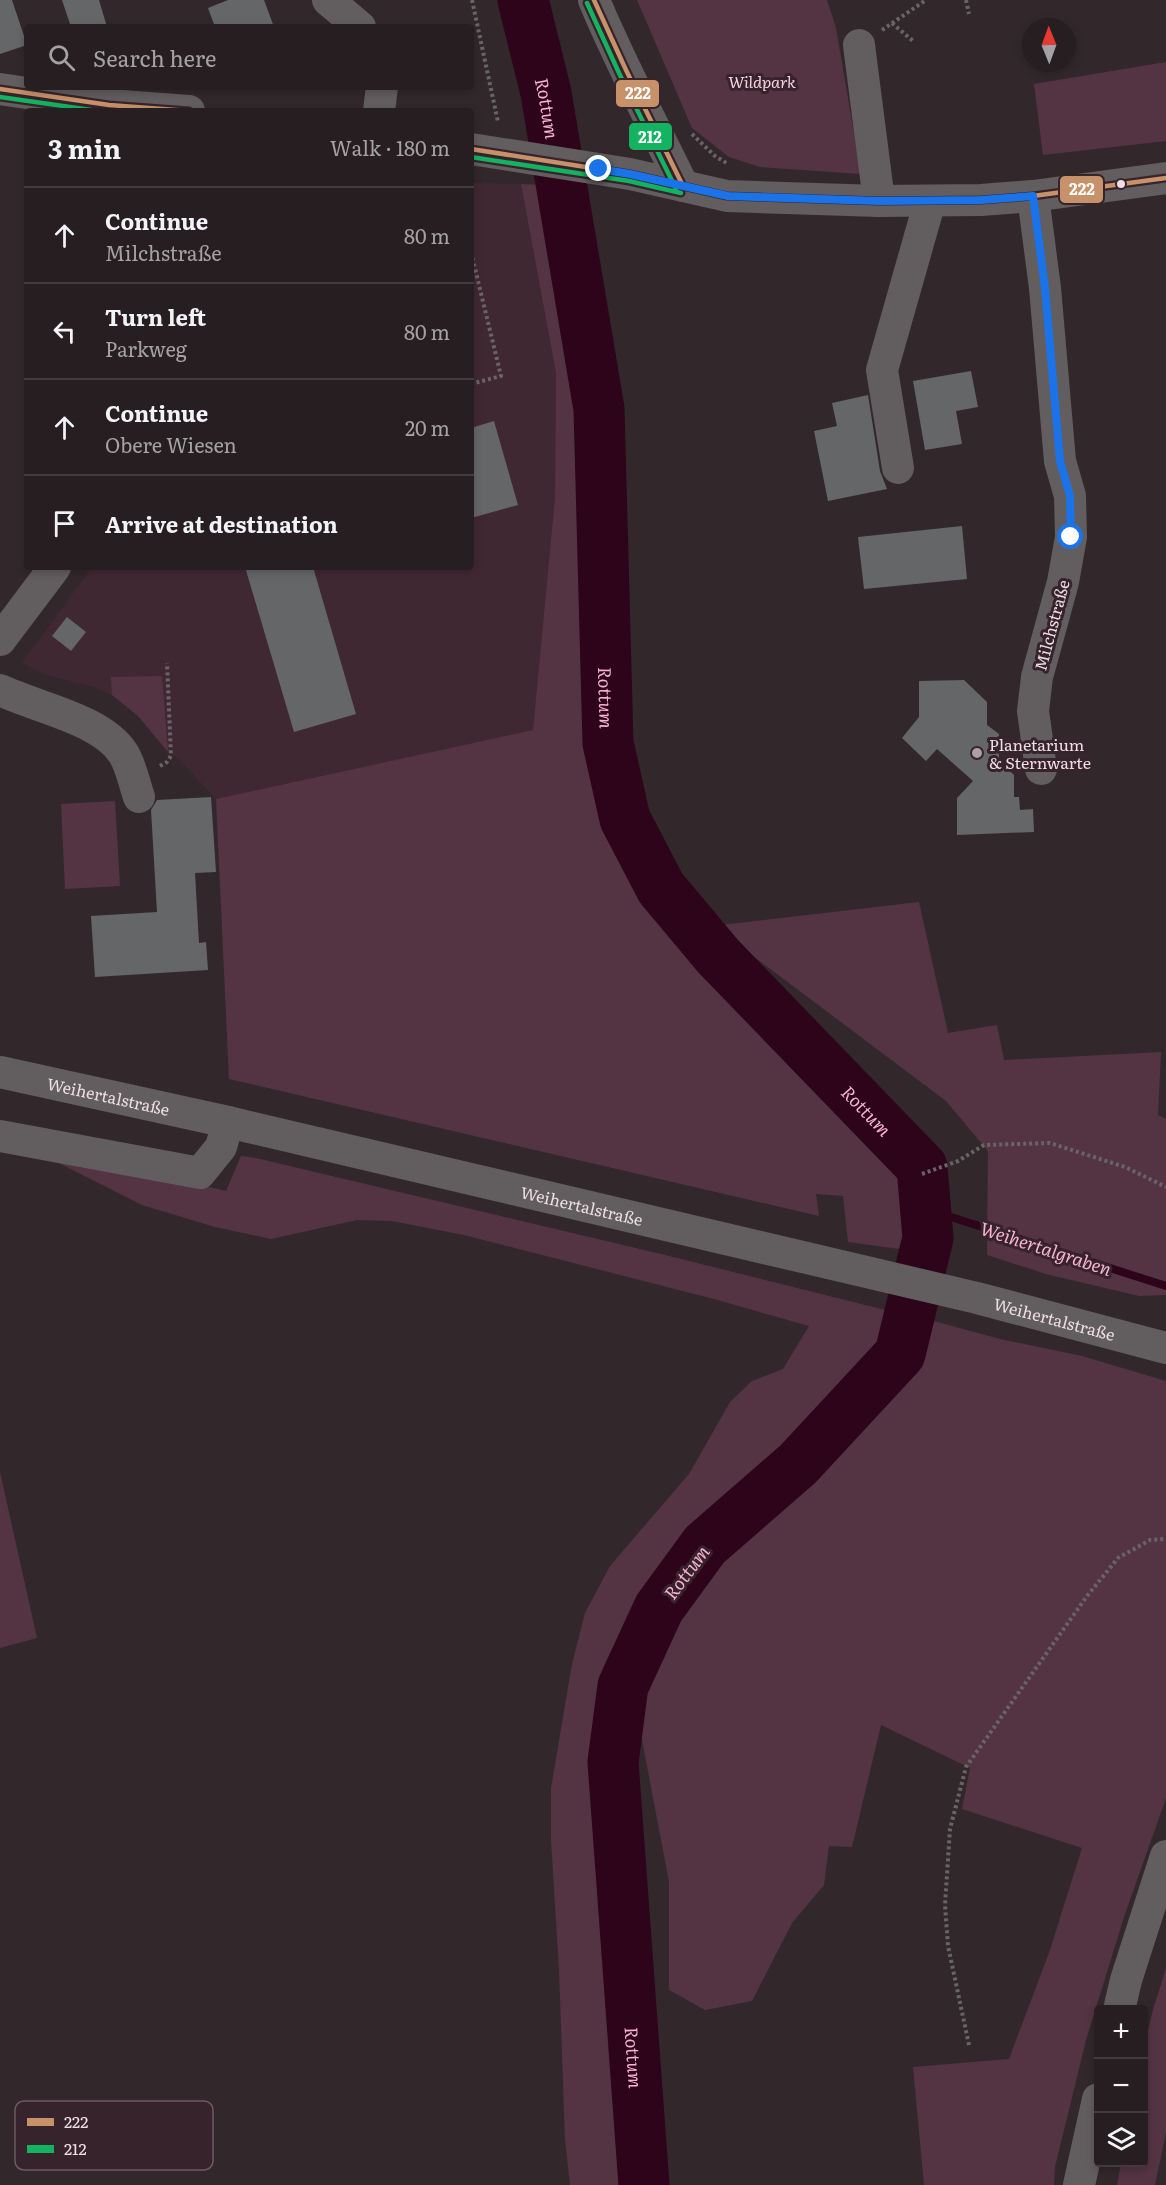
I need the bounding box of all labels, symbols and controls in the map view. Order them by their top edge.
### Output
north arrow [1022,18,1076,72]
search box [24,24,474,90]
icon: search [45,41,78,74]
text: Search here [93,41,216,74]
park label: Wildpark [728,69,796,93]
water label: Rottum [529,75,567,141]
line badge: 222 [615,79,660,108]
text: 222 [625,80,651,104]
line badge: 212 [628,122,673,151]
text: 212 [638,124,662,148]
text: 3 min [48,128,121,167]
text: Walk · 180 m [330,132,450,162]
route end [585,155,611,181]
line badge: 222 [1059,175,1104,204]
text: 222 [1069,176,1095,200]
unlabelled marker [1115,178,1127,190]
text: Continue [105,204,208,237]
icon: ahead [48,219,81,252]
text: 80 m [404,220,450,250]
text: Milchstraße [105,237,222,267]
text: Turn left [105,300,206,333]
icon: left [48,315,81,348]
text: 80 m [404,316,450,346]
text: Parkweg [105,333,187,363]
text: Continue [105,396,208,429]
icon: ahead [48,411,81,444]
text: 20 m [405,412,450,442]
text: Obere Wiesen [105,429,237,459]
icon: arrive [48,507,81,540]
text: Arrive at destination [105,507,338,540]
route start [1057,523,1083,549]
street label: Milchstraße [1027,577,1075,673]
water label: Rottum [592,666,621,729]
place label: Planetarium & Sternwarte [989,732,1091,774]
marker: Planetarium & Sternwarte [970,746,984,760]
street label: Weihertalstraße [45,1071,172,1121]
water label: Rottum [836,1078,898,1142]
street label: Weihertalstraße [518,1179,645,1231]
water label: Weihertalgraben [977,1214,1115,1282]
street label: Weihertalstraße [991,1291,1118,1346]
water label: Rottum [657,1539,715,1605]
map controls [1094,2005,1148,2167]
button: + [1094,2005,1148,2059]
water label: Rottum [619,2026,650,2089]
button: − [1094,2059,1148,2113]
legend [15,2101,213,2170]
text: 222 [64,2109,88,2133]
button: layers [1094,2113,1148,2167]
text: 212 [64,2136,87,2160]

